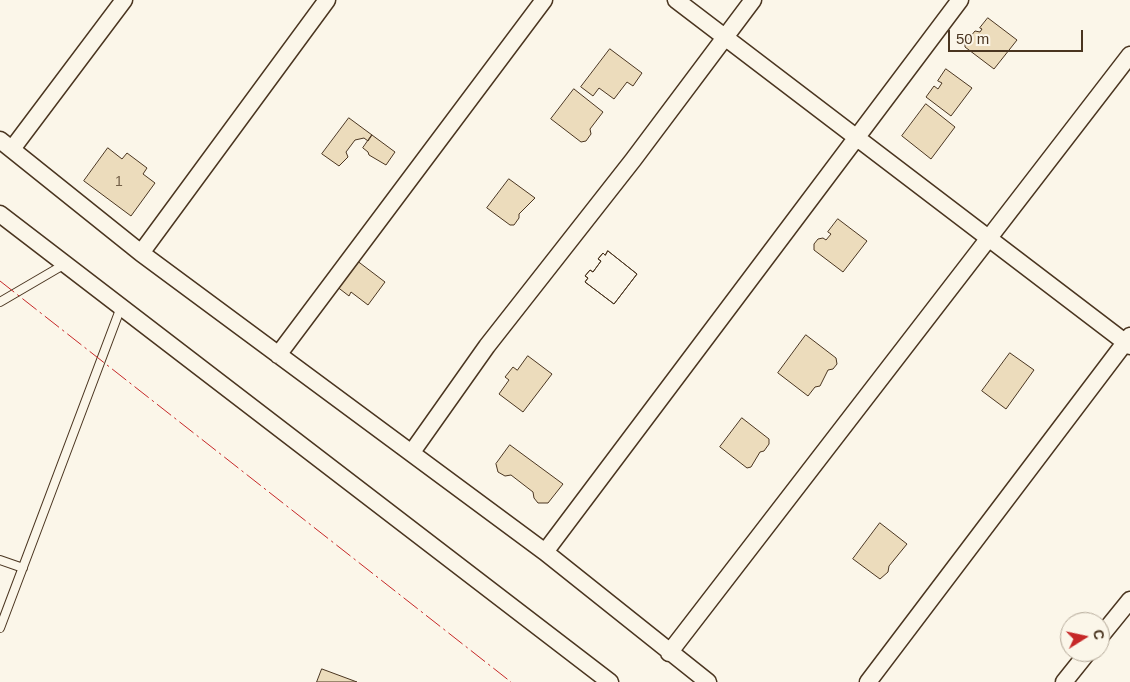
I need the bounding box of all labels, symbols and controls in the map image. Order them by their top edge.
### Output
scale bar [950,20,1085,52]
text: 50 m [956,30,989,47]
house number: 1 [115,174,123,190]
north arrow [1060,612,1110,662]
text: С [1090,628,1108,641]

